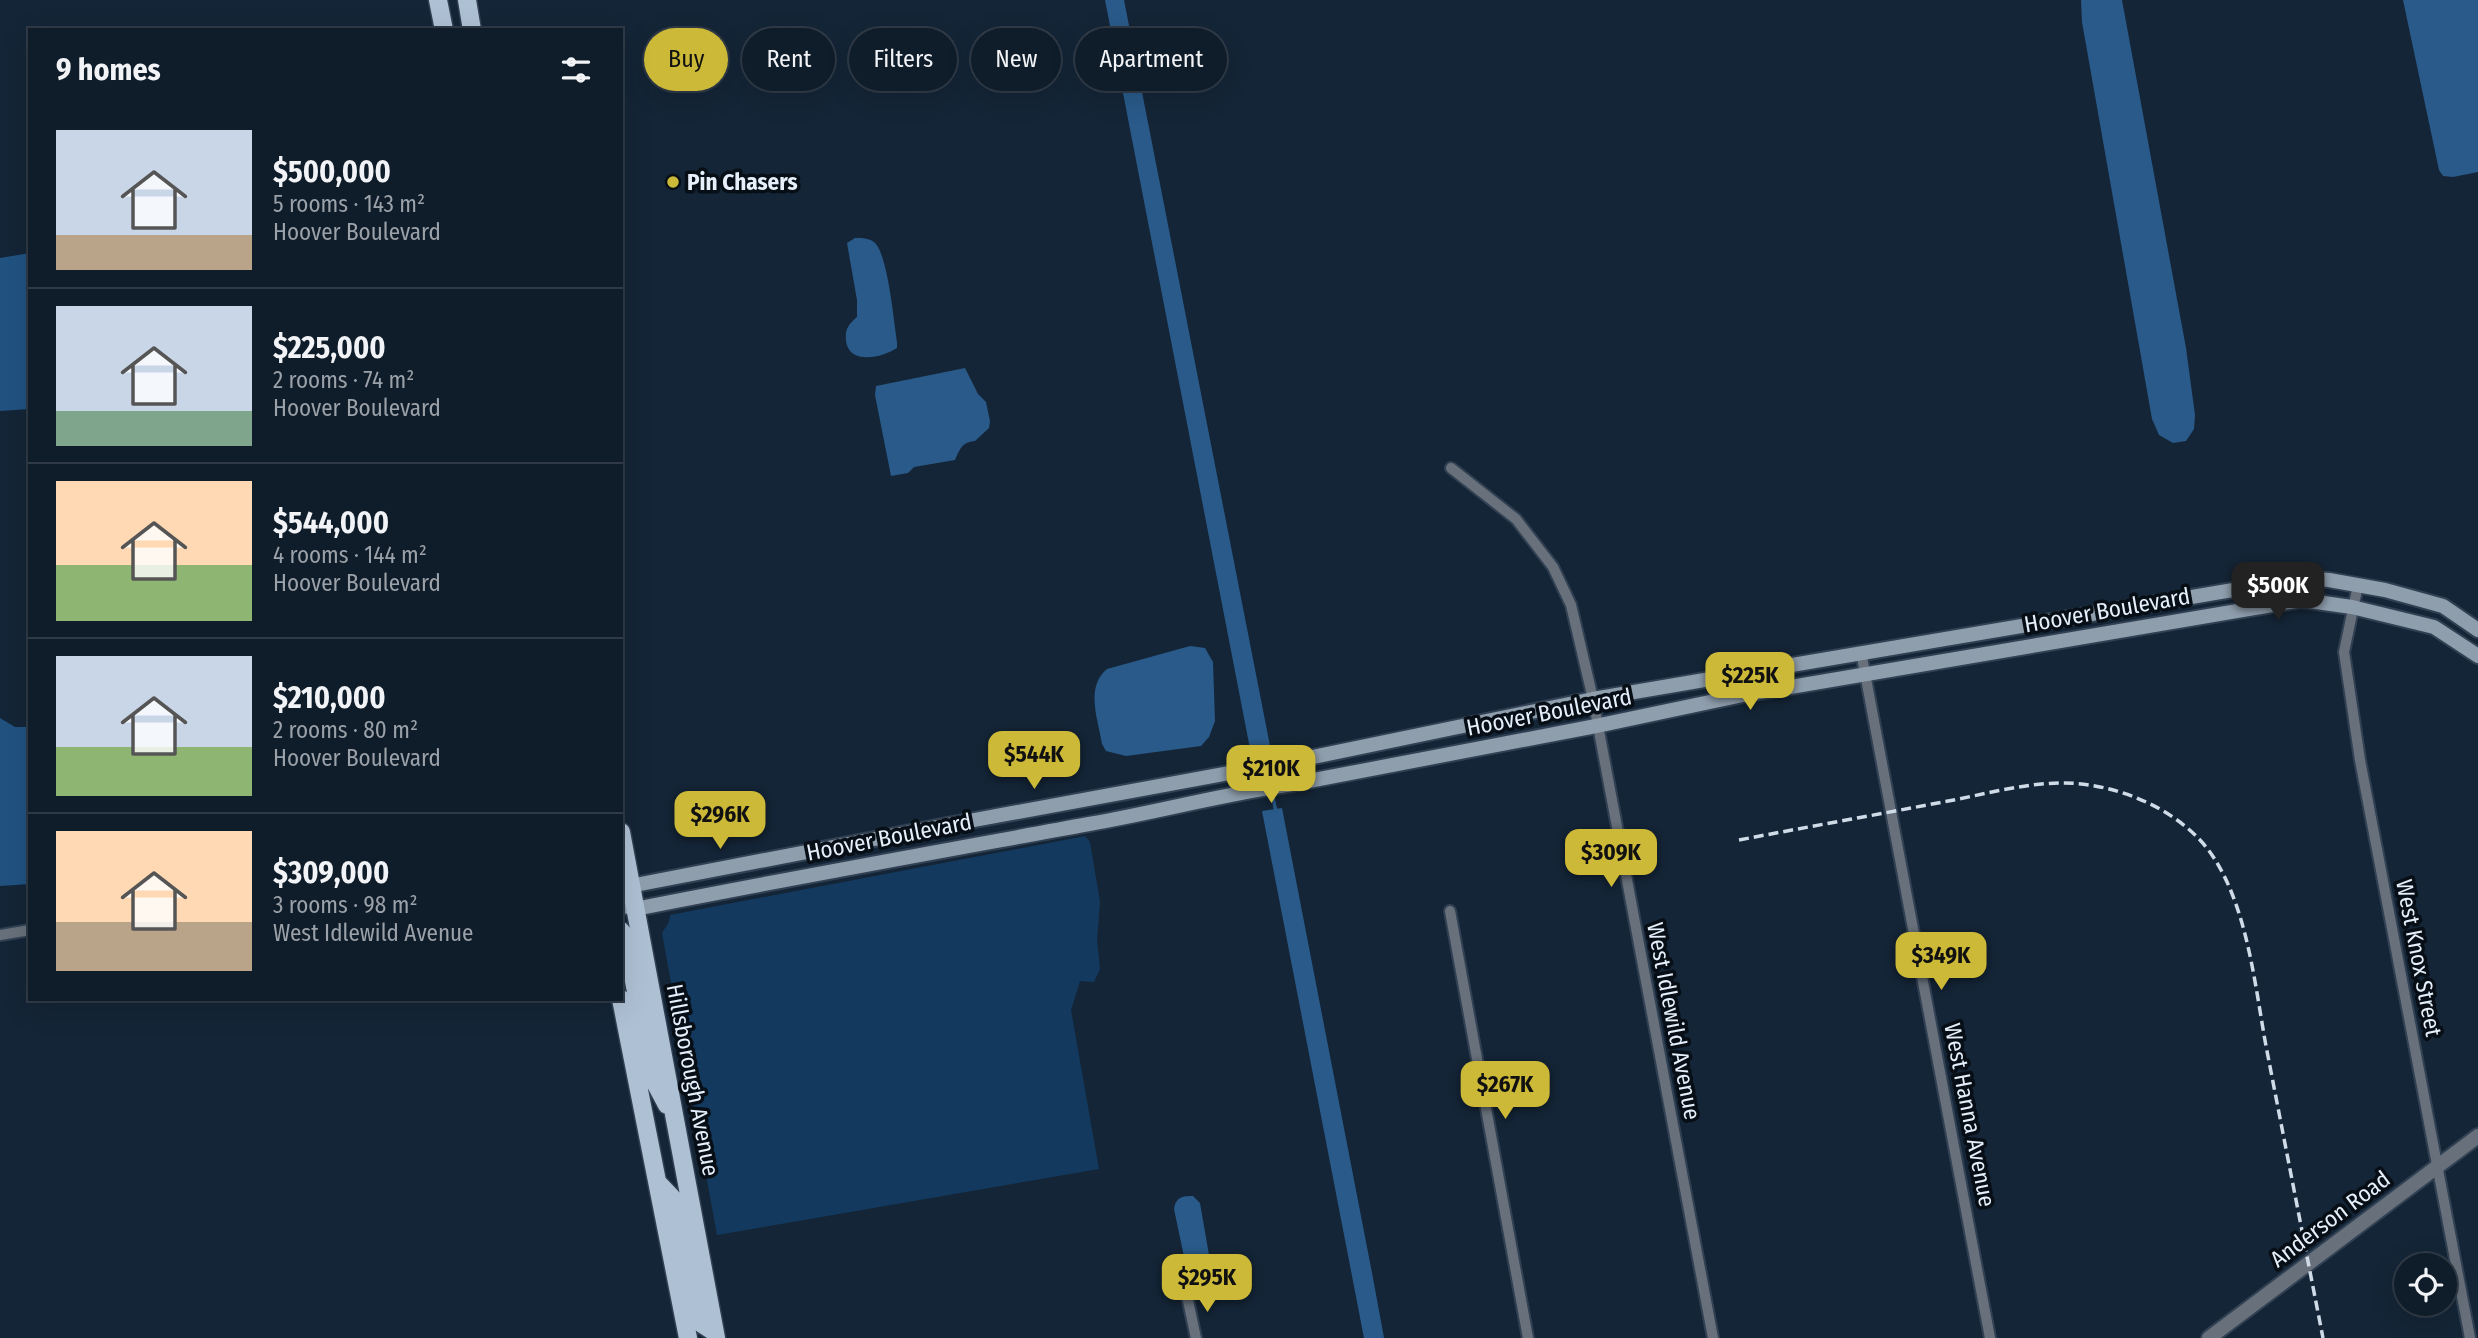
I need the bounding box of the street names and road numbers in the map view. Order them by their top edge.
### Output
street label: Hoover Boulevard [2022,582,2192,638]
street label: Hoover Boulevard [1464,682,1634,742]
street label: Hoover Boulevard [804,807,974,867]
street label: West Knox Street [2390,877,2448,1039]
street label: West Idlewild Avenue [1641,920,1707,1122]
street label: Hillsborough Avenue [661,982,725,1178]
street label: West Hanna Avenue [1938,1021,2002,1209]
street label: Anderson Road [2265,1165,2395,1273]

